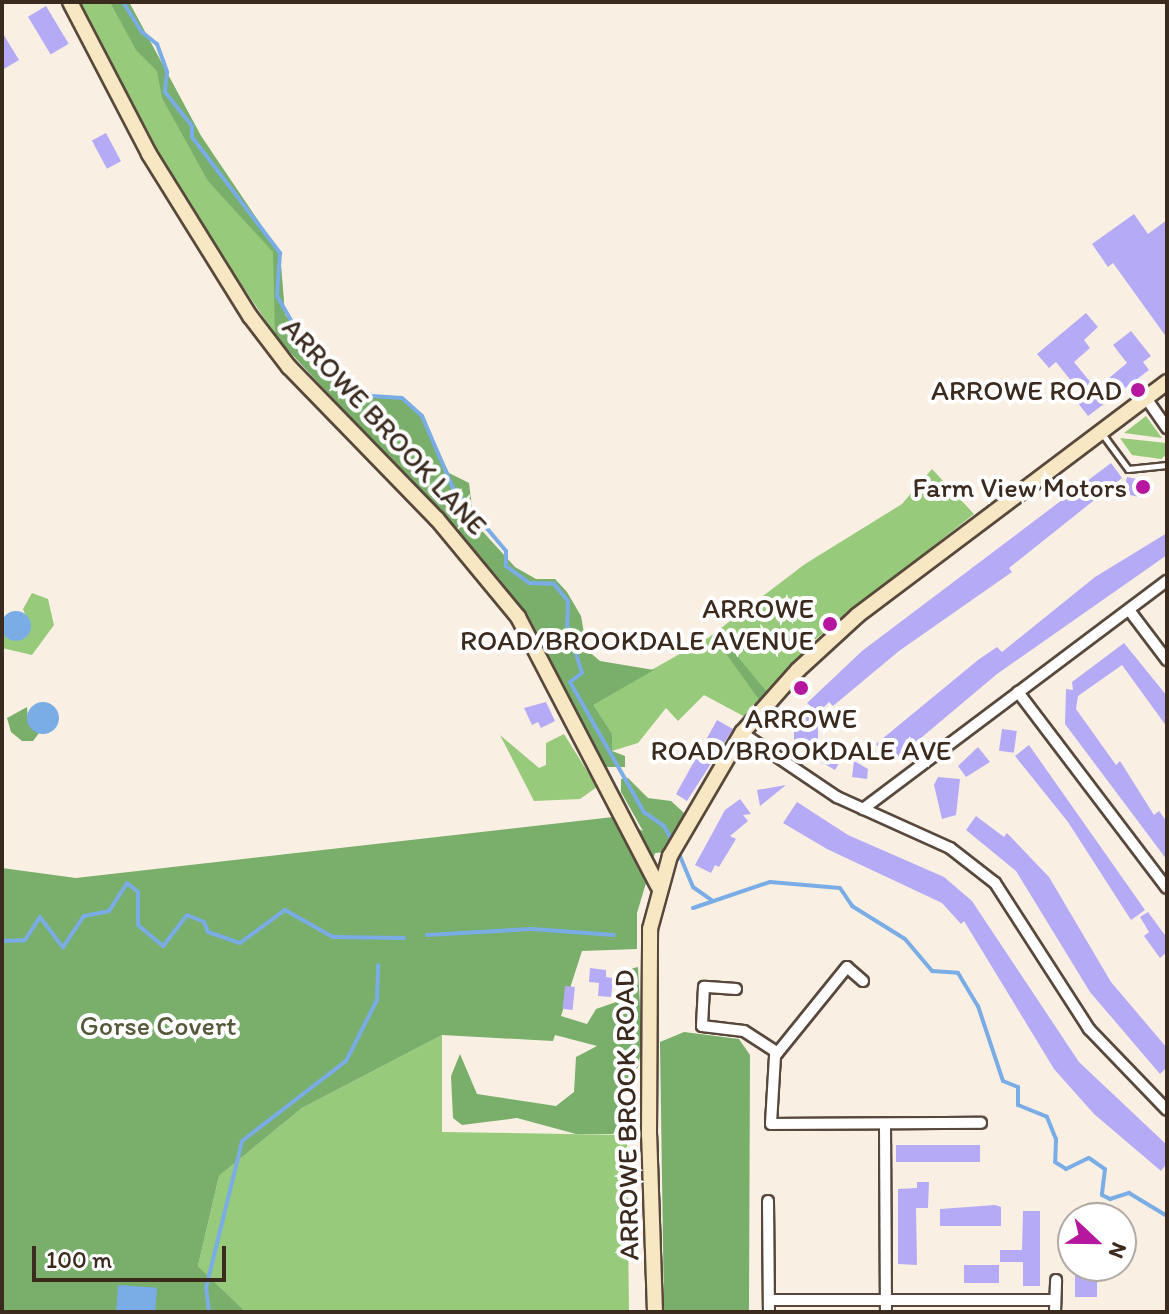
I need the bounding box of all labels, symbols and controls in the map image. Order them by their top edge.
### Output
street label: ARROWE BROOK LANE [276,310,494,542]
place label: ARROWE ROAD [931,373,1122,407]
marker: ARROWE ROAD [1129,381,1147,399]
place label: Farm View Motors [913,470,1127,504]
marker: Farm View Motors [1134,478,1152,496]
place label: ARROWE ROAD/BROOKDALE AVENUE [461,591,814,657]
marker: ARROWE ROAD/BROOKDALE AVENUE [821,615,839,633]
marker: ARROWE ROAD/BROOKDALE AVE [792,679,810,697]
place label: ARROWE ROAD/BROOKDALE AVE [651,701,951,767]
street label: ARROWE BROOK ROAD [607,969,645,1261]
park label: Gorse Covert [80,1008,236,1042]
north arrow [1057,1202,1137,1282]
scale bar [36,1230,230,1280]
text: N [1103,1238,1133,1262]
text: 100 m [46,1245,112,1274]

